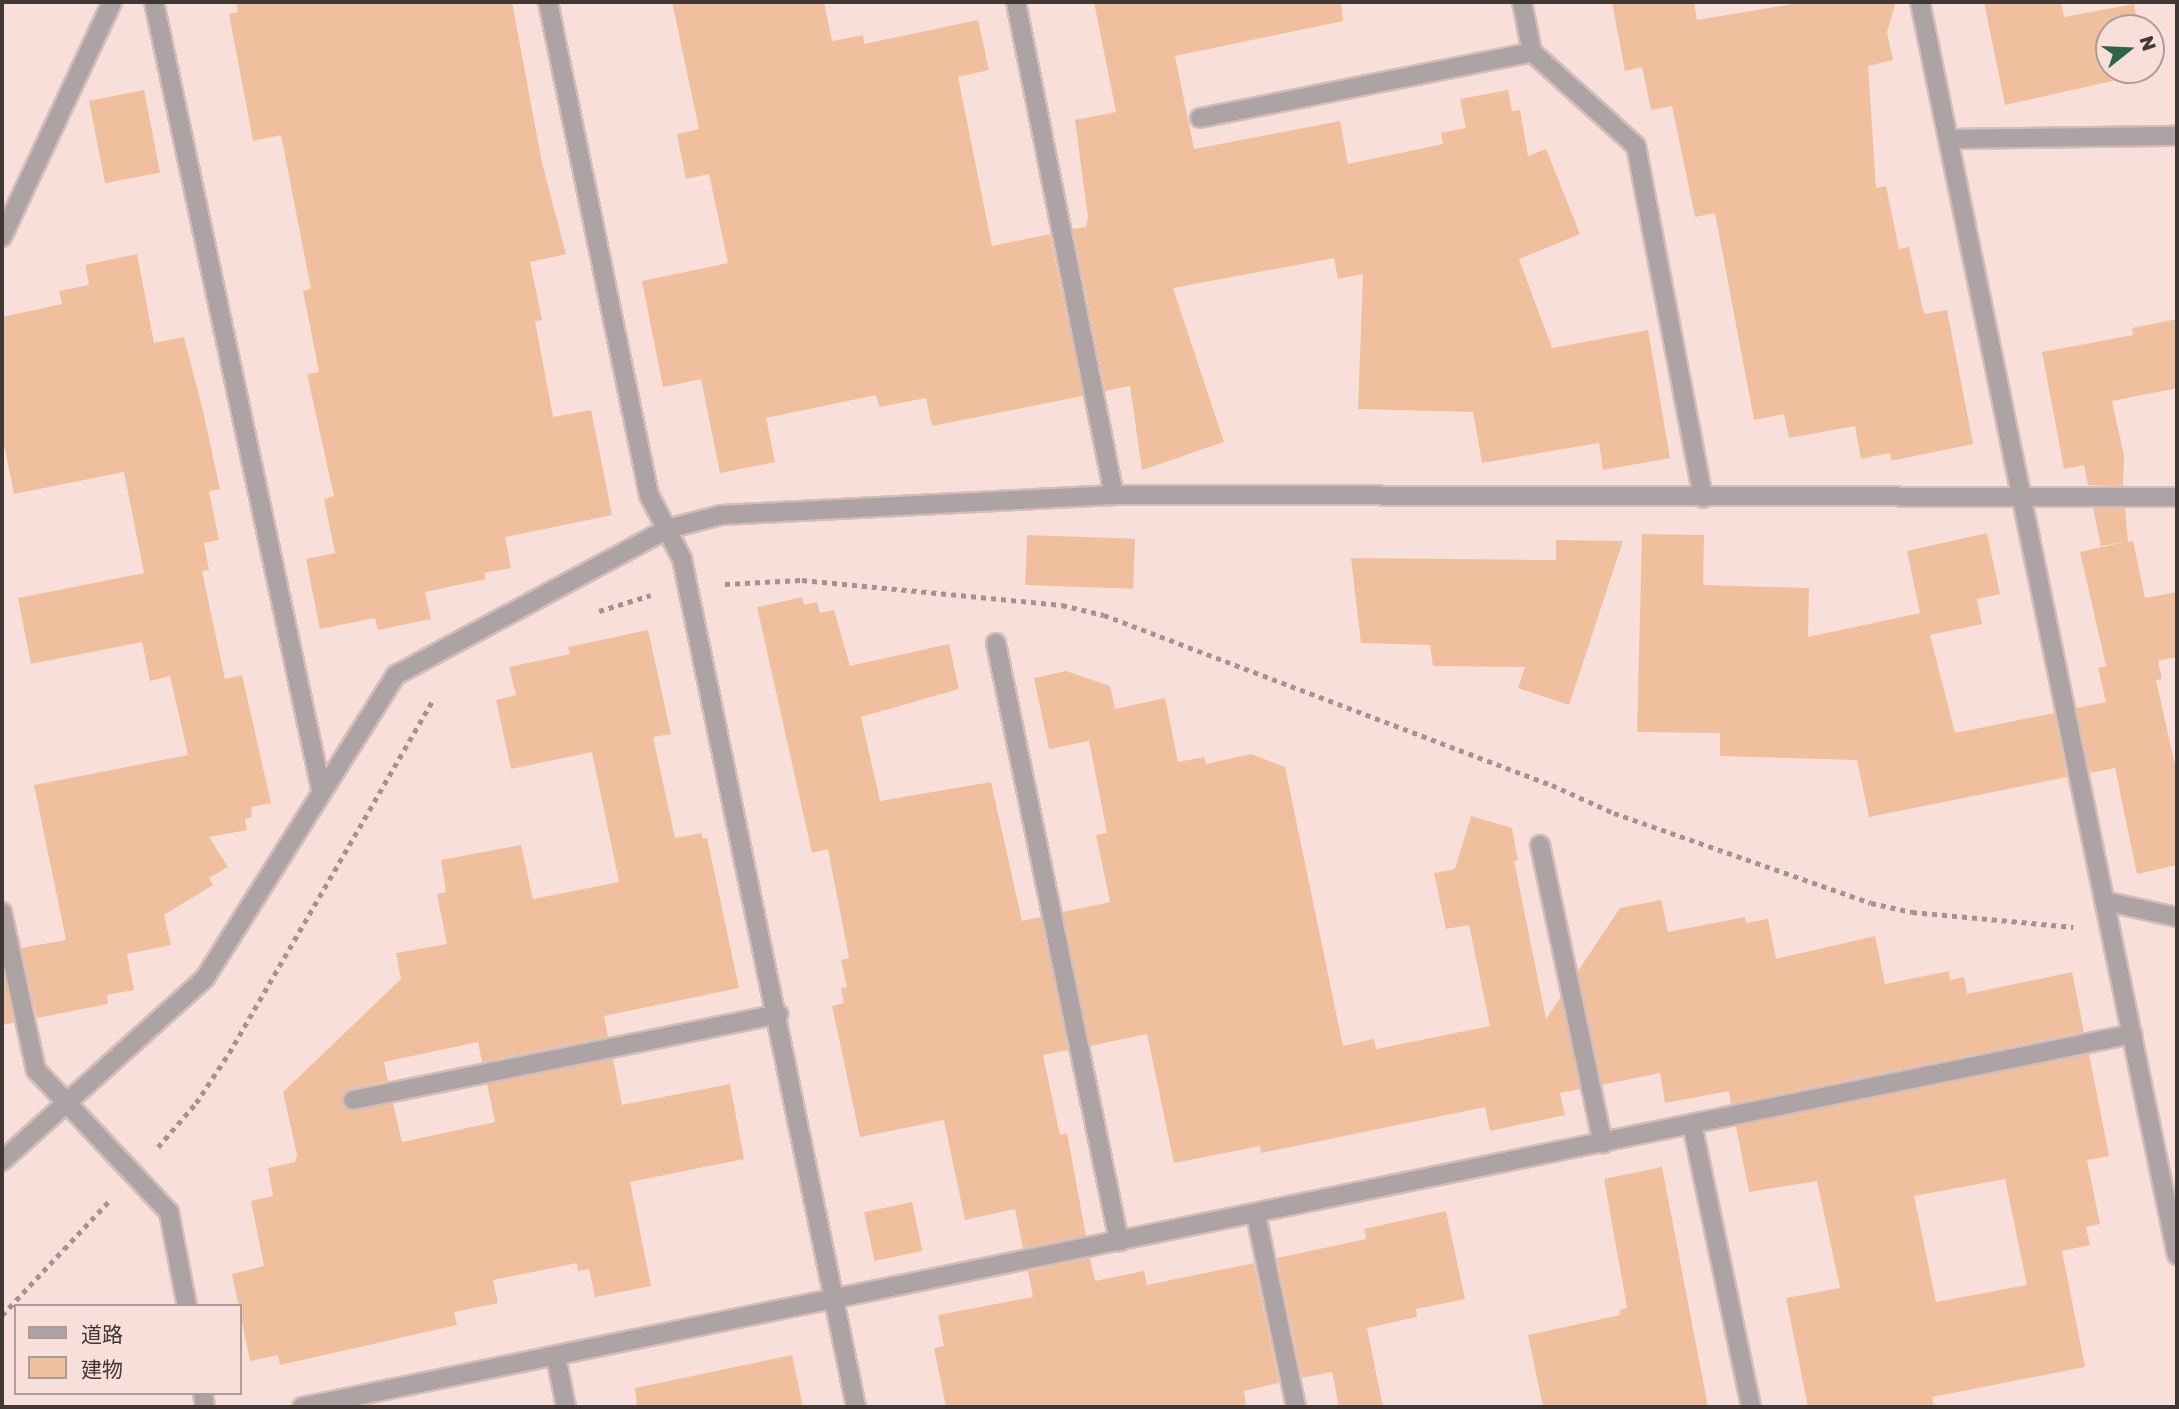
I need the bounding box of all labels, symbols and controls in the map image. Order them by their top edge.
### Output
north arrow [2095,14,2165,84]
text: N [2135,33,2162,53]
legend [14,1304,242,1395]
text: 道路 [81,1321,123,1347]
text: 建物 [81,1356,123,1382]

